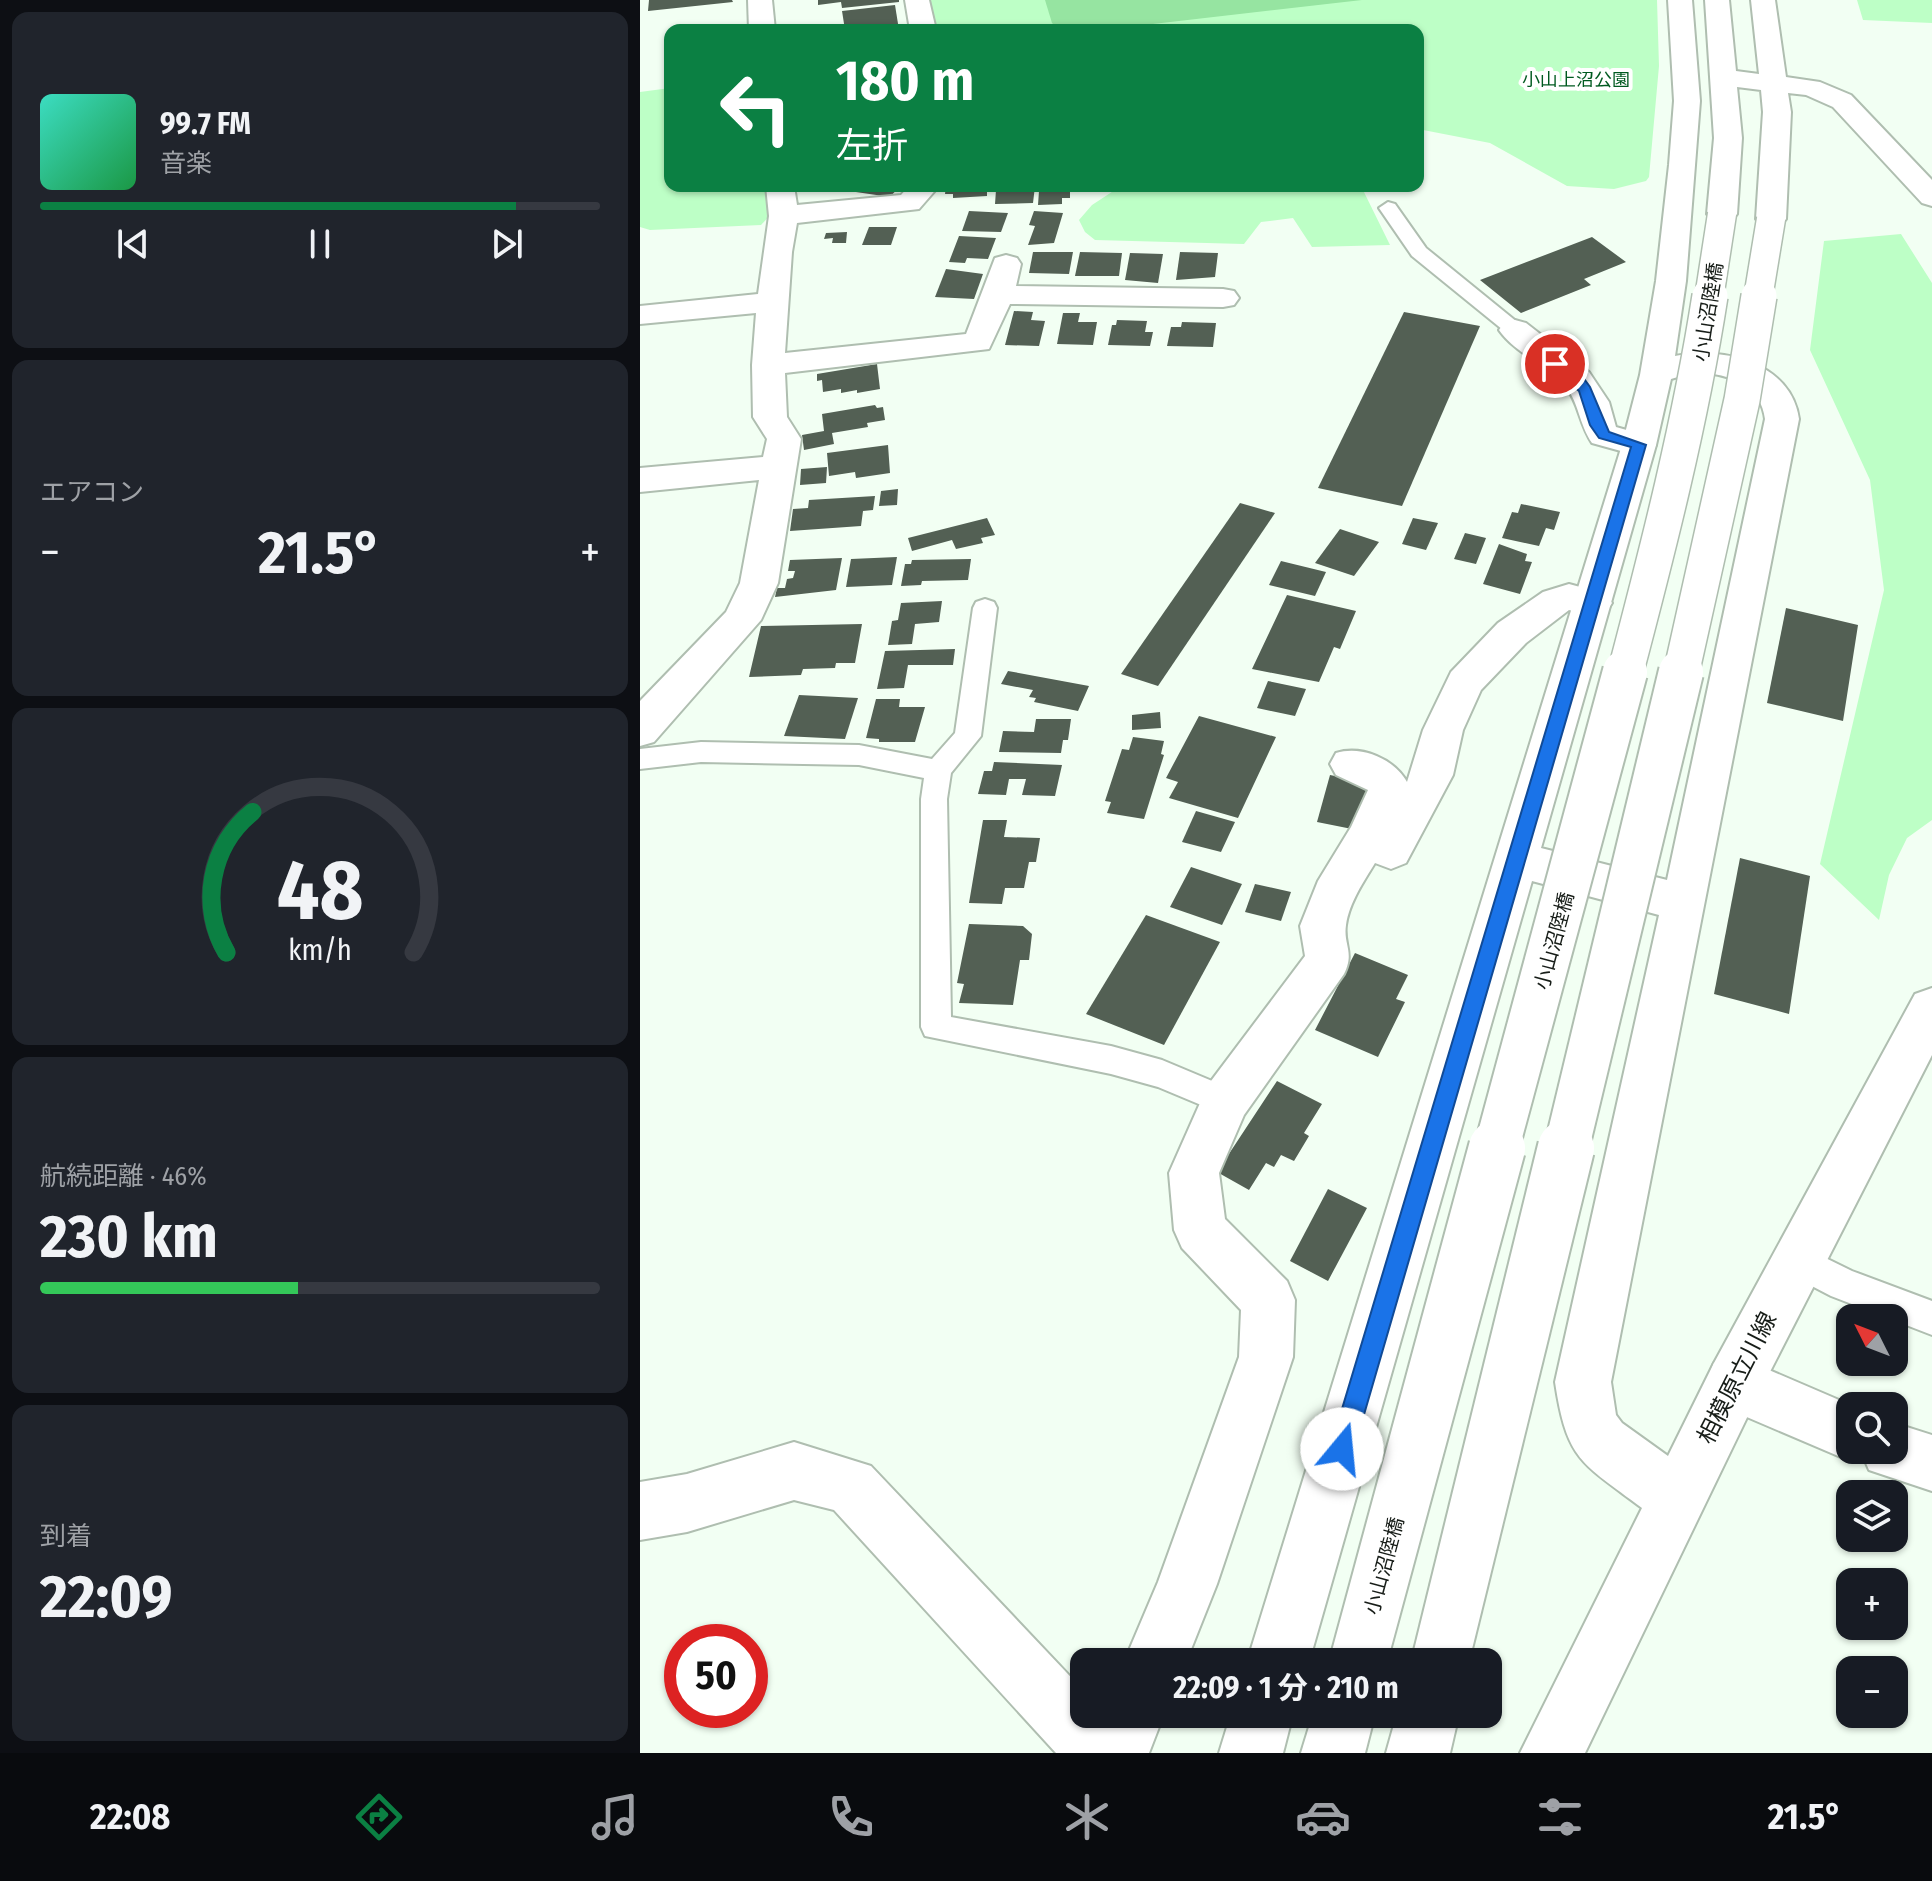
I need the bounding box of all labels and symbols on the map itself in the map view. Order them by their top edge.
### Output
park label: 小山上沼公園 [1522,69,1630,91]
street label: 小山沼陸橋 [1688,261,1728,363]
pin [1521,330,1589,398]
street label: 小山沼陸橋 [1529,890,1579,992]
north arrow [1836,1304,1908,1376]
street label: 相模原立川線 [1692,1307,1782,1449]
position arrow [1300,1407,1384,1491]
street label: 小山沼陸橋 [1359,1515,1409,1617]
speed limit sign: 50 [664,1624,768,1728]

